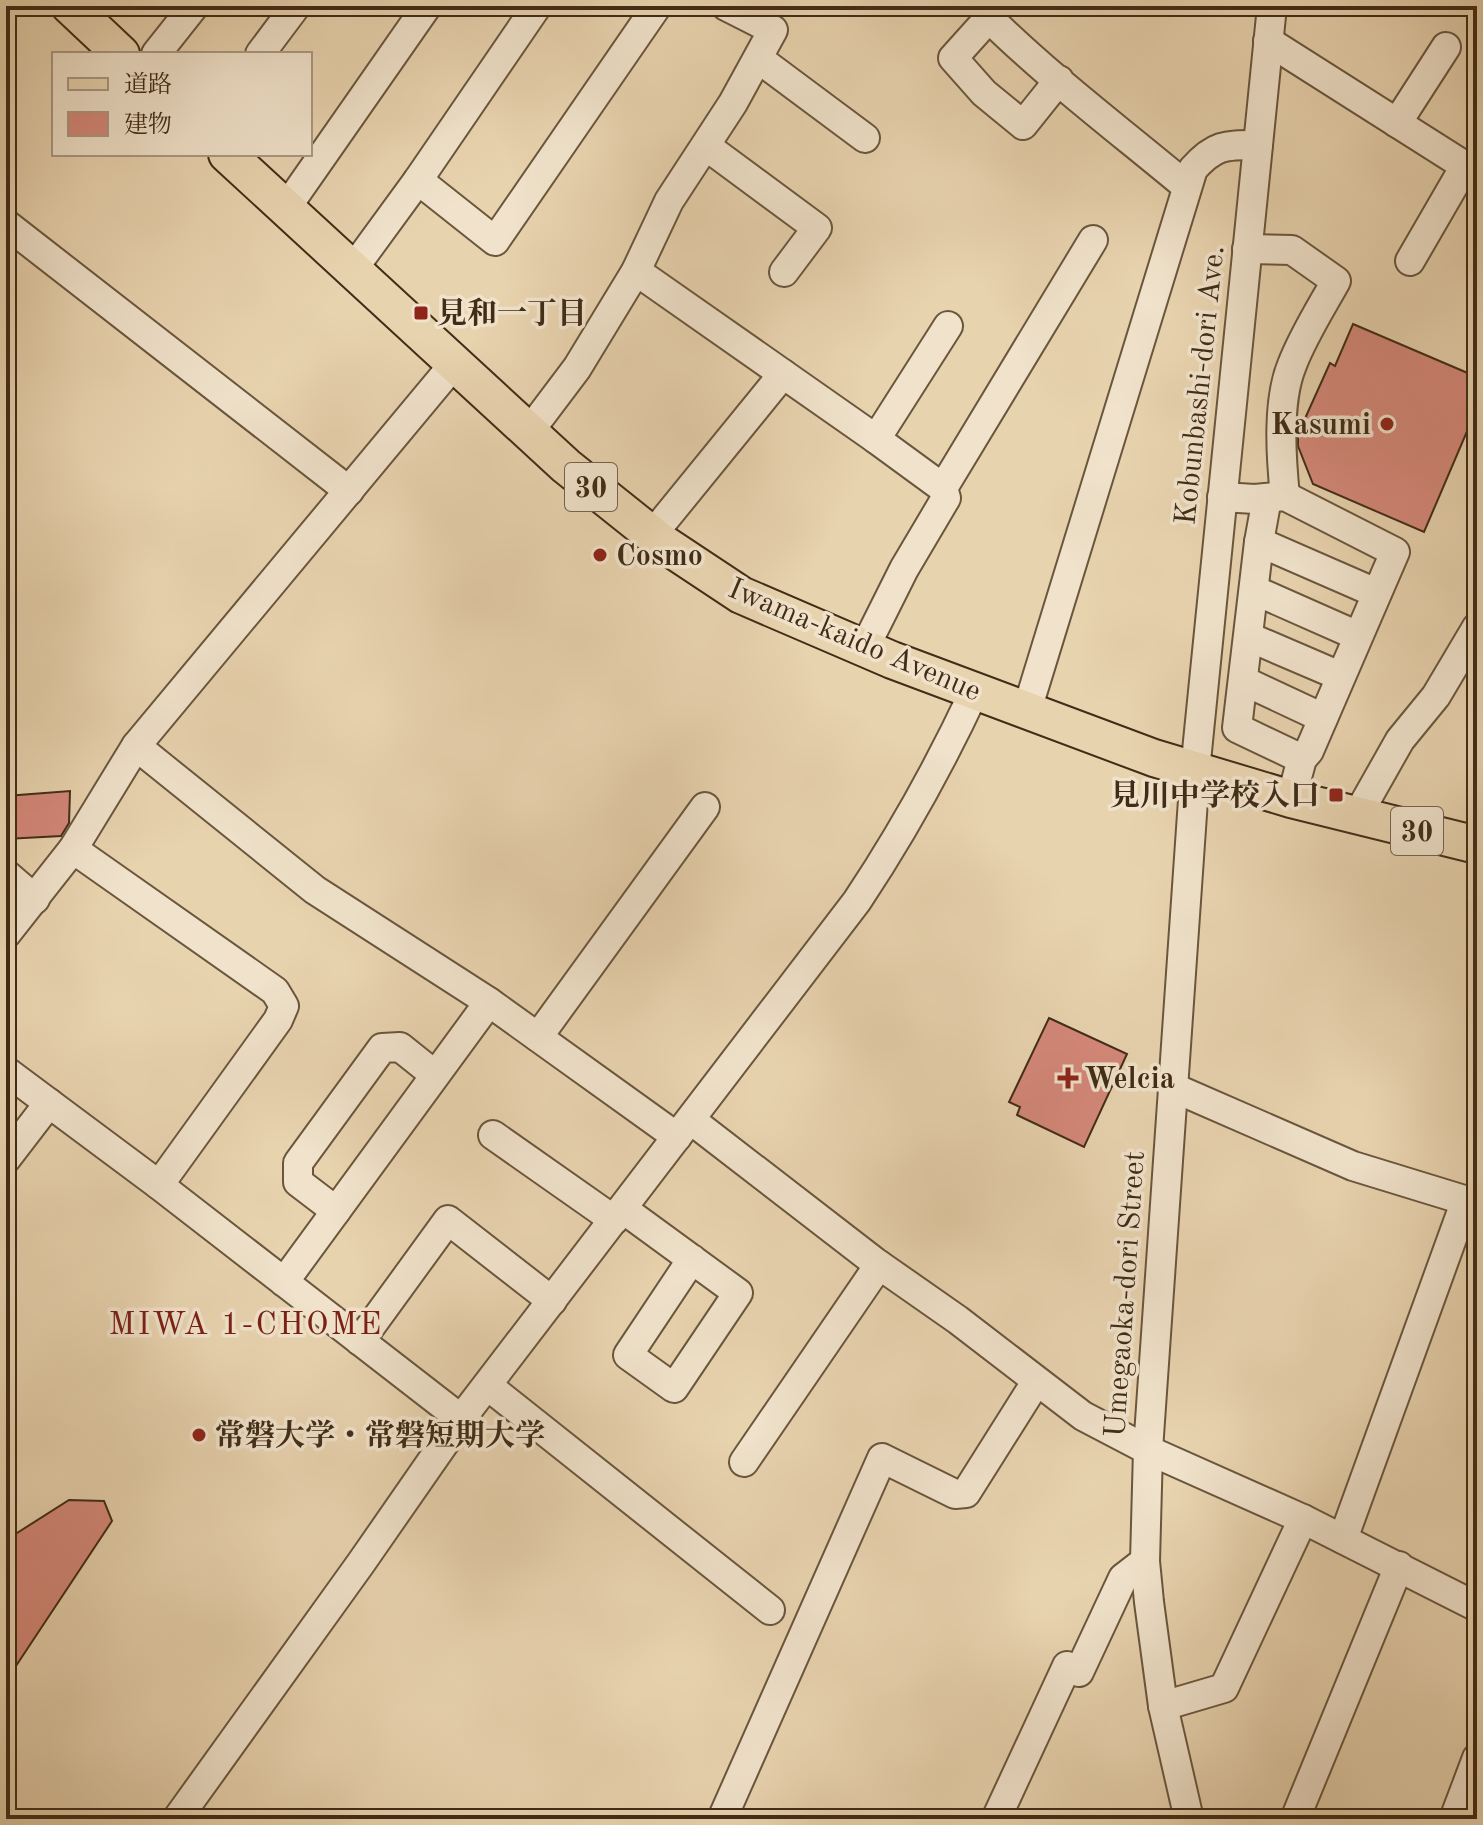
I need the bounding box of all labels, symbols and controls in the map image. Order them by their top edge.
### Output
legend [52,52,312,156]
text: 道路 [124,71,172,98]
text: 建物 [124,111,172,138]
street label: Kobunbashi-dori Ave. [1171,244,1231,526]
place label: 見和一丁目 [437,297,587,330]
marker: 見和一丁目 [412,304,430,322]
place label: Kasumi [1270,411,1371,441]
marker: Kasumi [1378,415,1396,433]
road number: 30 [565,463,617,511]
place label: Cosmo [616,542,703,572]
marker: Cosmo [591,546,609,564]
street label: Iwama-kaido Avenue [723,574,985,708]
place label: 見川中学校入口 [1110,779,1320,812]
marker: 見川中学校入口 [1327,786,1345,804]
road number: 30 [1391,807,1443,855]
place label: Welcia [1084,1065,1175,1095]
marker: Welcia [1059,1069,1077,1087]
street label: Umegaoka-dori Street [1101,1150,1151,1438]
district label: MIWA 1-CHOME [109,1310,383,1342]
place label: 常磐大学・常磐短期大学 [215,1419,545,1452]
marker: 常磐大学・常磐短期大学 [190,1426,208,1444]

